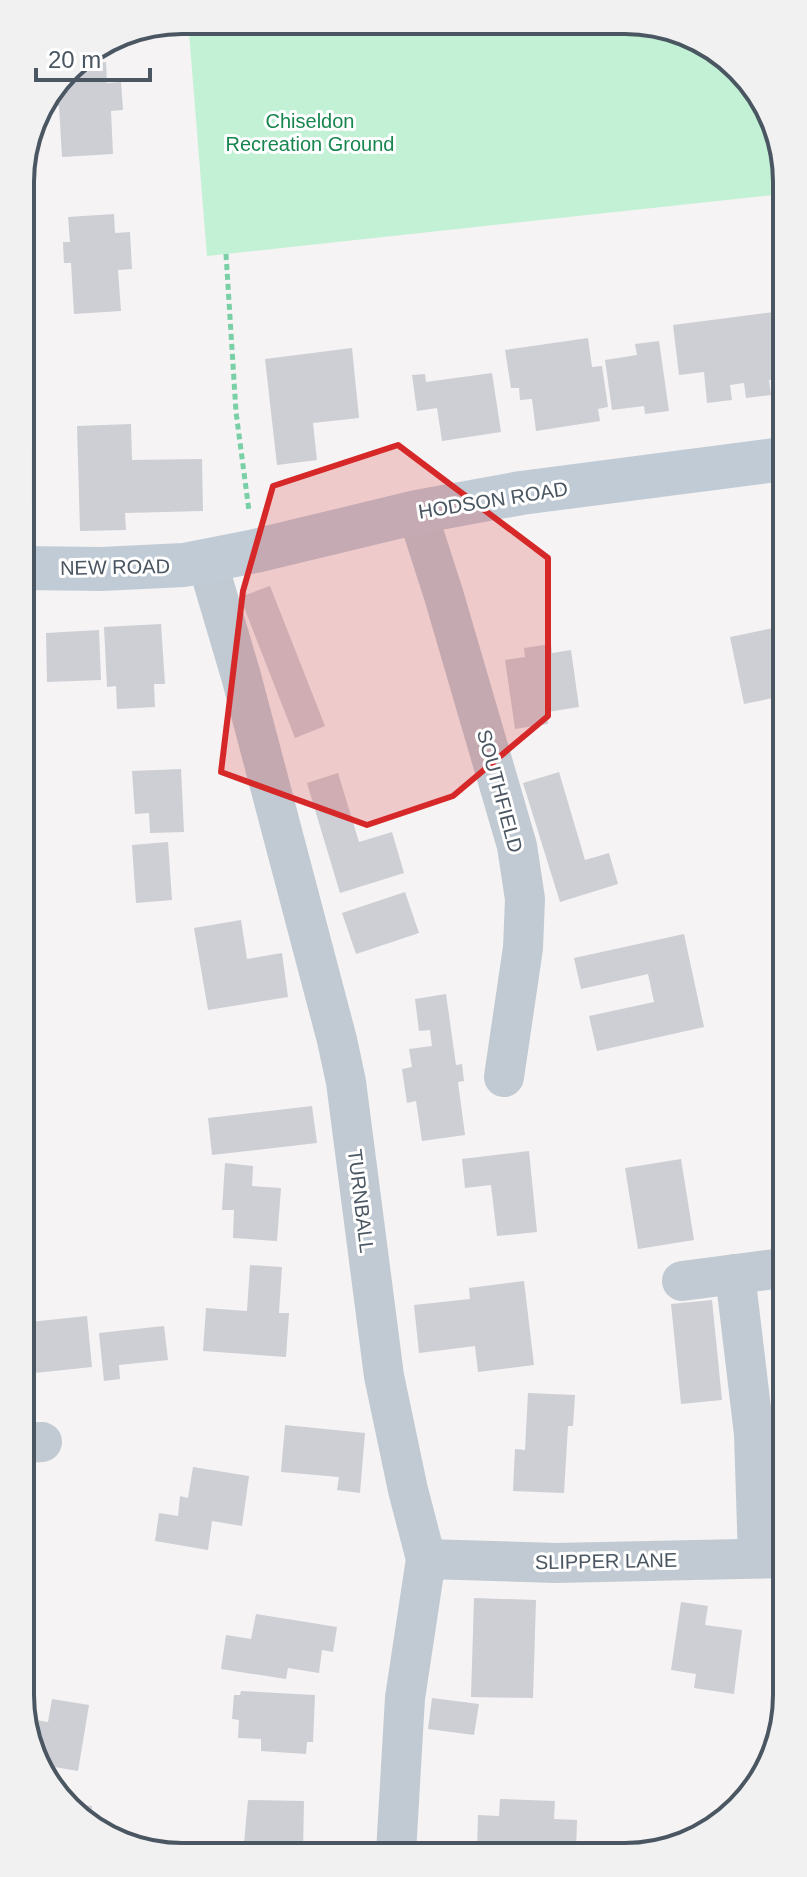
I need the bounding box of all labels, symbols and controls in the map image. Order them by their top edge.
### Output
scale bar [36,32,150,82]
text: 20 m [48,46,101,73]
park label: Chiseldon Recreation Ground [226,110,394,155]
street label: HODSON ROAD [417,477,569,523]
street label: NEW ROAD [60,555,170,579]
street label: SOUTHFIELD [473,727,527,855]
street label: TURNBALL [344,1148,378,1254]
street label: SLIPPER LANE [535,1549,677,1573]

